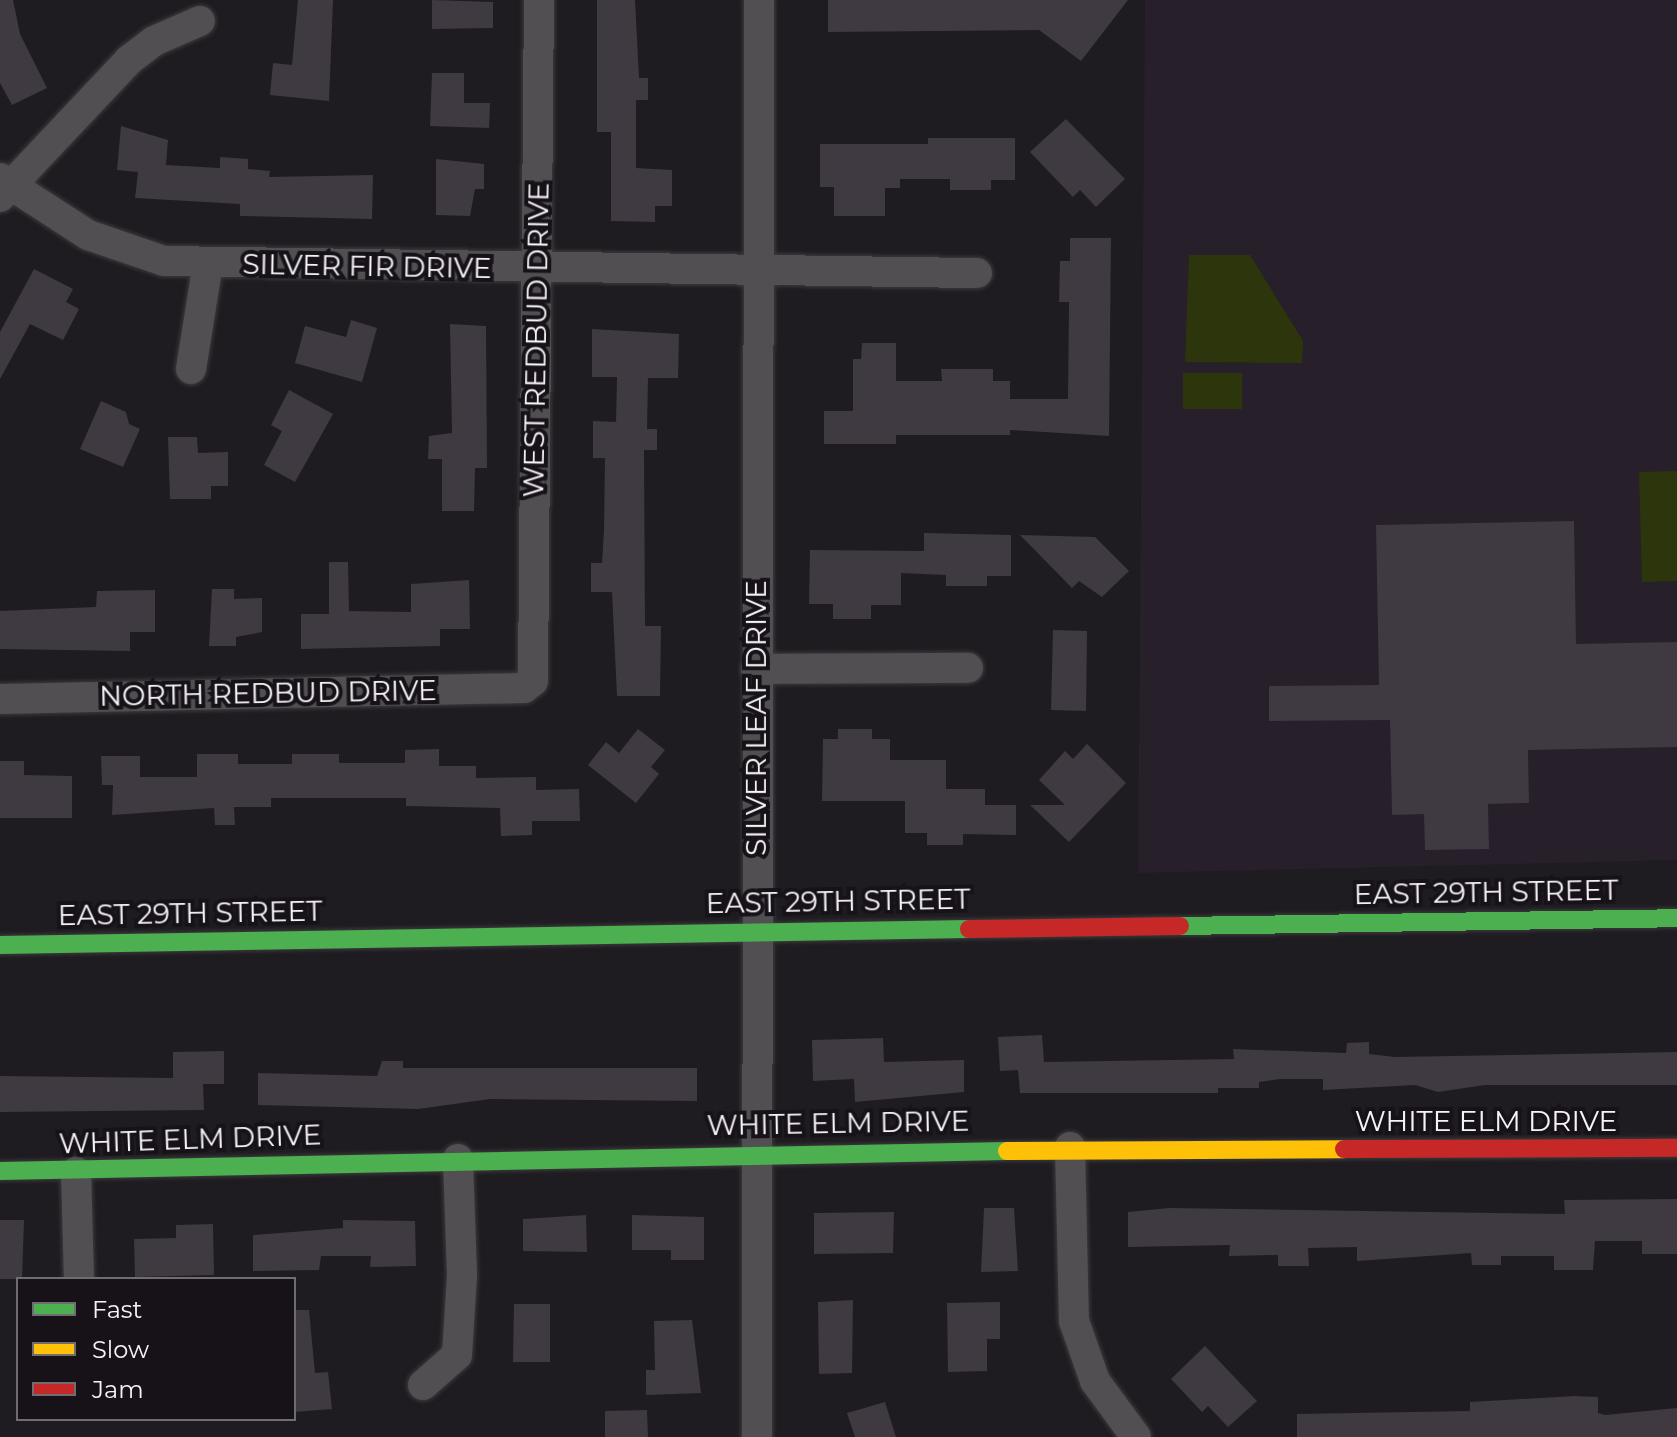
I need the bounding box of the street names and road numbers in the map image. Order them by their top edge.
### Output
street label: WEST REDBUD DRIVE [516,182,556,498]
street label: SILVER FIR DRIVE [242,247,492,285]
street label: SILVER LEAF DRIVE [739,580,773,856]
street label: NORTH REDBUD DRIVE [99,673,437,713]
street label: EAST 29TH STREET [1353,873,1619,911]
street label: EAST 29TH STREET [705,882,971,920]
street label: EAST 29TH STREET [57,894,323,932]
street label: WHITE ELM DRIVE [706,1104,970,1142]
street label: WHITE ELM DRIVE [1355,1104,1617,1138]
street label: WHITE ELM DRIVE [58,1118,322,1160]

